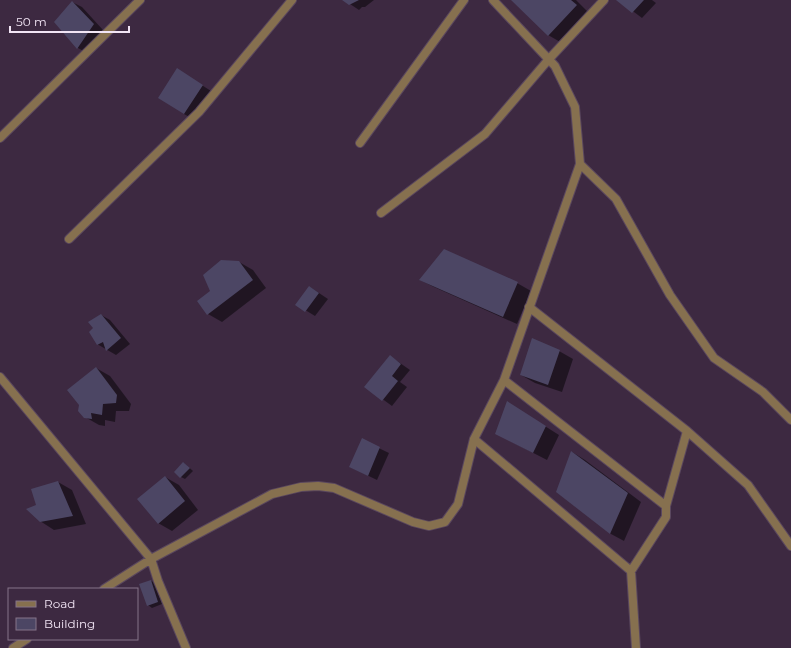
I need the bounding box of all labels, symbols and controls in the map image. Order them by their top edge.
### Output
scale bar [10,8,129,34]
text: 50 m [16,14,47,29]
legend [8,588,138,640]
text: Road [44,596,75,611]
text: Building [44,616,95,631]

